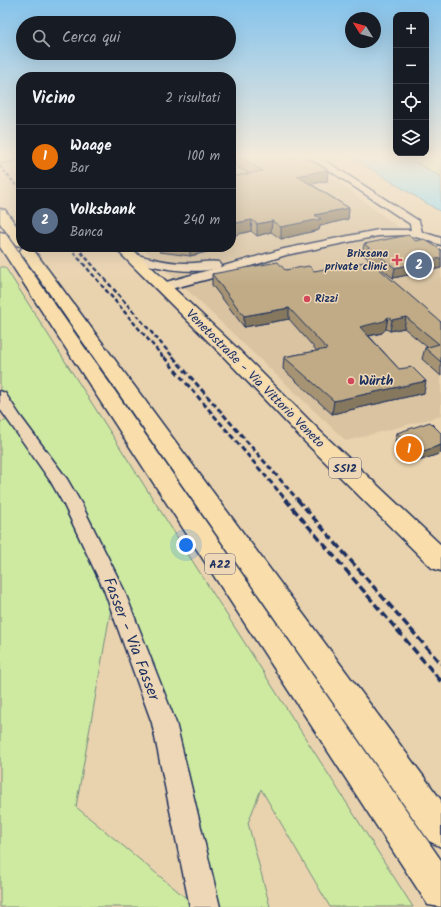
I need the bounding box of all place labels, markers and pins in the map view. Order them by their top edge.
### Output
place label: Brixsana private clinic [324,245,388,276]
pin: 2 [406,250,432,280]
marker: Brixsana private clinic [391,254,403,266]
place label: Rizzi [315,290,339,308]
marker: Rizzi [302,294,312,304]
place label: Würth [359,371,393,392]
marker: Würth [346,376,356,386]
pin: 1 [396,434,422,464]

